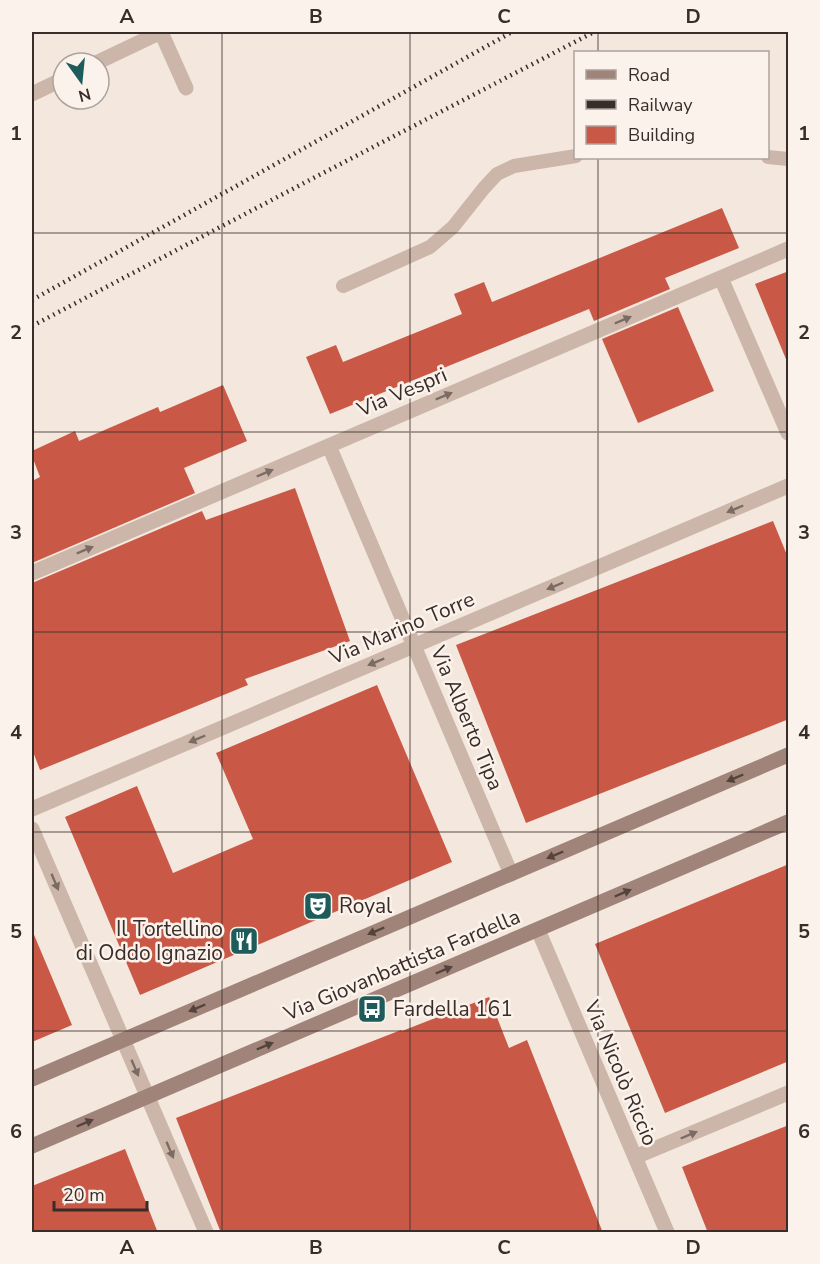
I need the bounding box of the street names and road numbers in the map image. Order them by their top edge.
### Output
street label: Via Vespri [352,361,451,424]
street label: Via Marino Torre [324,585,479,672]
street label: Via Alberto Tipa [424,641,510,794]
street label: Via Giovanbattista Fardella [279,902,525,1028]
street label: Via Nicolò Riccio [577,995,664,1150]

